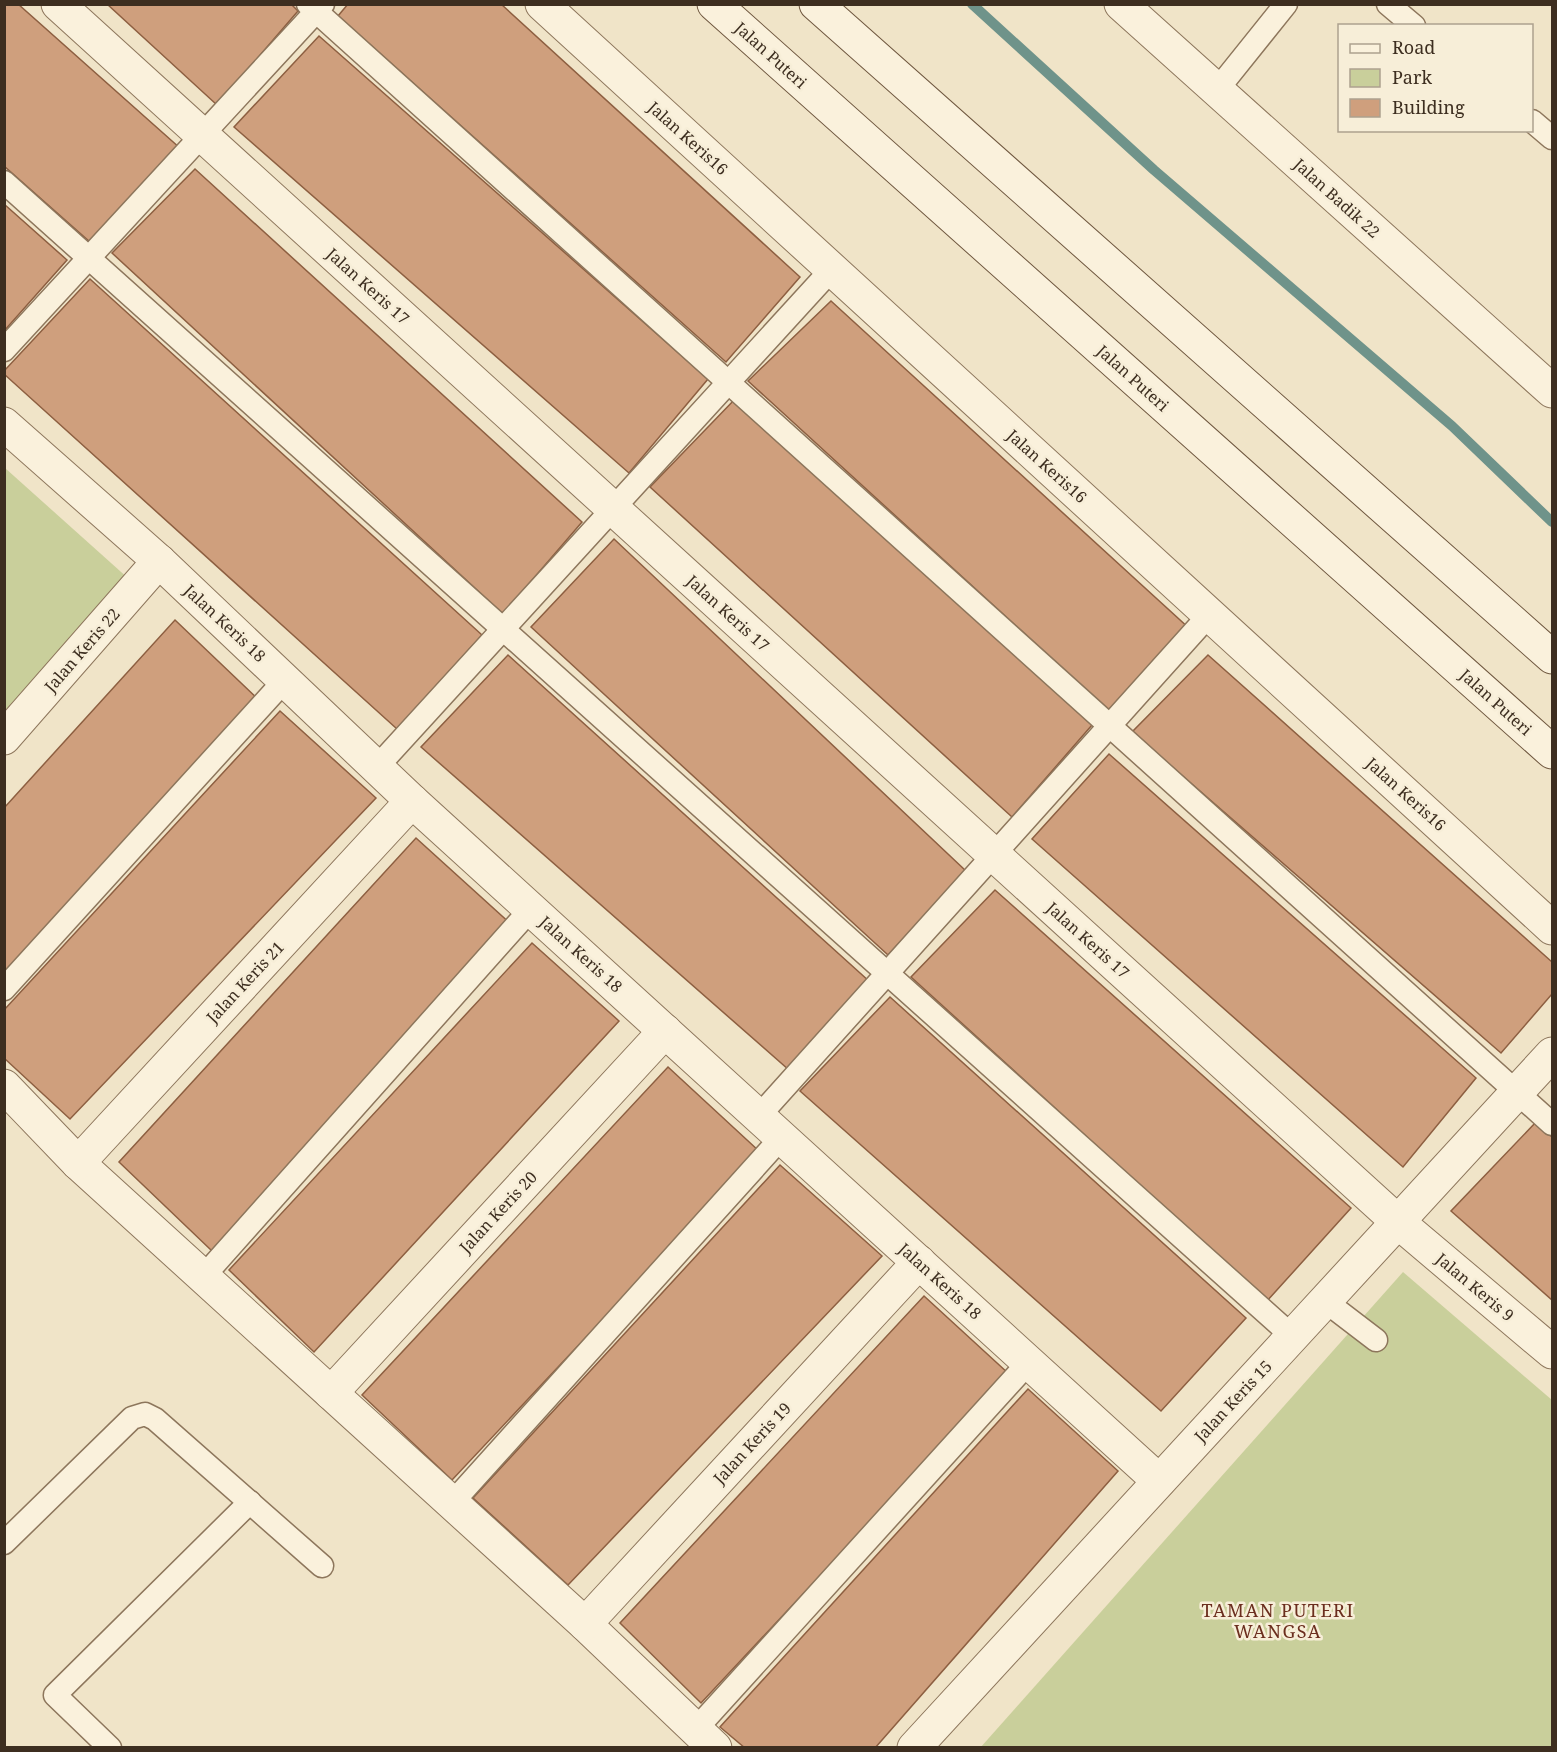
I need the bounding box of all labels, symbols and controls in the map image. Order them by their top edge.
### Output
street label: Jalan Puteri [730,16,812,93]
legend [1338,24,1533,132]
text: Road [1392,35,1435,59]
text: Park [1392,65,1432,89]
text: Building [1392,95,1465,119]
street label: Jalan Keris16 [643,96,733,180]
street label: Jalan Badik 22 [1288,153,1385,243]
street label: Jalan Keris 17 [321,242,414,329]
street label: Jalan Puteri [1092,339,1174,416]
street label: Jalan Keris16 [1002,424,1092,508]
street label: Jalan Keris 17 [681,569,774,656]
street label: Jalan Keris 18 [179,579,271,667]
street label: Jalan Keris 22 [39,603,125,697]
street label: Jalan Puteri [1455,663,1537,740]
street label: Jalan Keris16 [1361,752,1451,836]
street label: Jalan Keris 17 [1041,896,1134,983]
street label: Jalan Keris 18 [534,910,627,997]
street label: Jalan Keris 21 [201,936,289,1028]
street label: Jalan Keris 20 [454,1166,542,1258]
street label: Jalan Keris 18 [893,1237,986,1324]
street label: Jalan Keris 9 [1431,1247,1519,1326]
street label: Jalan Keris 15 [1189,1355,1277,1447]
street label: Jalan Keris 19 [708,1397,796,1489]
district label: TAMAN PUTERI WANGSA [1201,1598,1355,1643]

